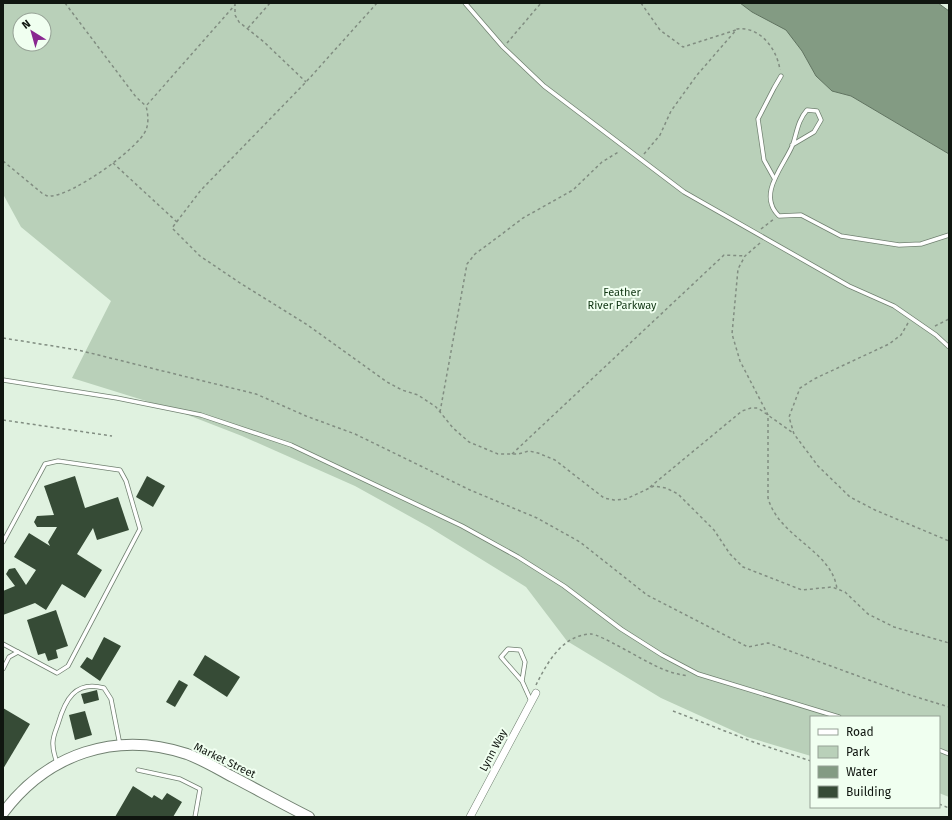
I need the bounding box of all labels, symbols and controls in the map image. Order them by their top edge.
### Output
north arrow [12,12,52,52]
text: N [19,17,33,32]
park label: Feather River Parkway [588,286,657,312]
legend [810,716,940,808]
text: Road [846,725,874,739]
street label: Lynn Way [477,726,510,774]
street label: Market Street [192,740,258,781]
text: Park [846,745,870,759]
text: Water [846,765,878,779]
text: Building [846,785,892,799]

